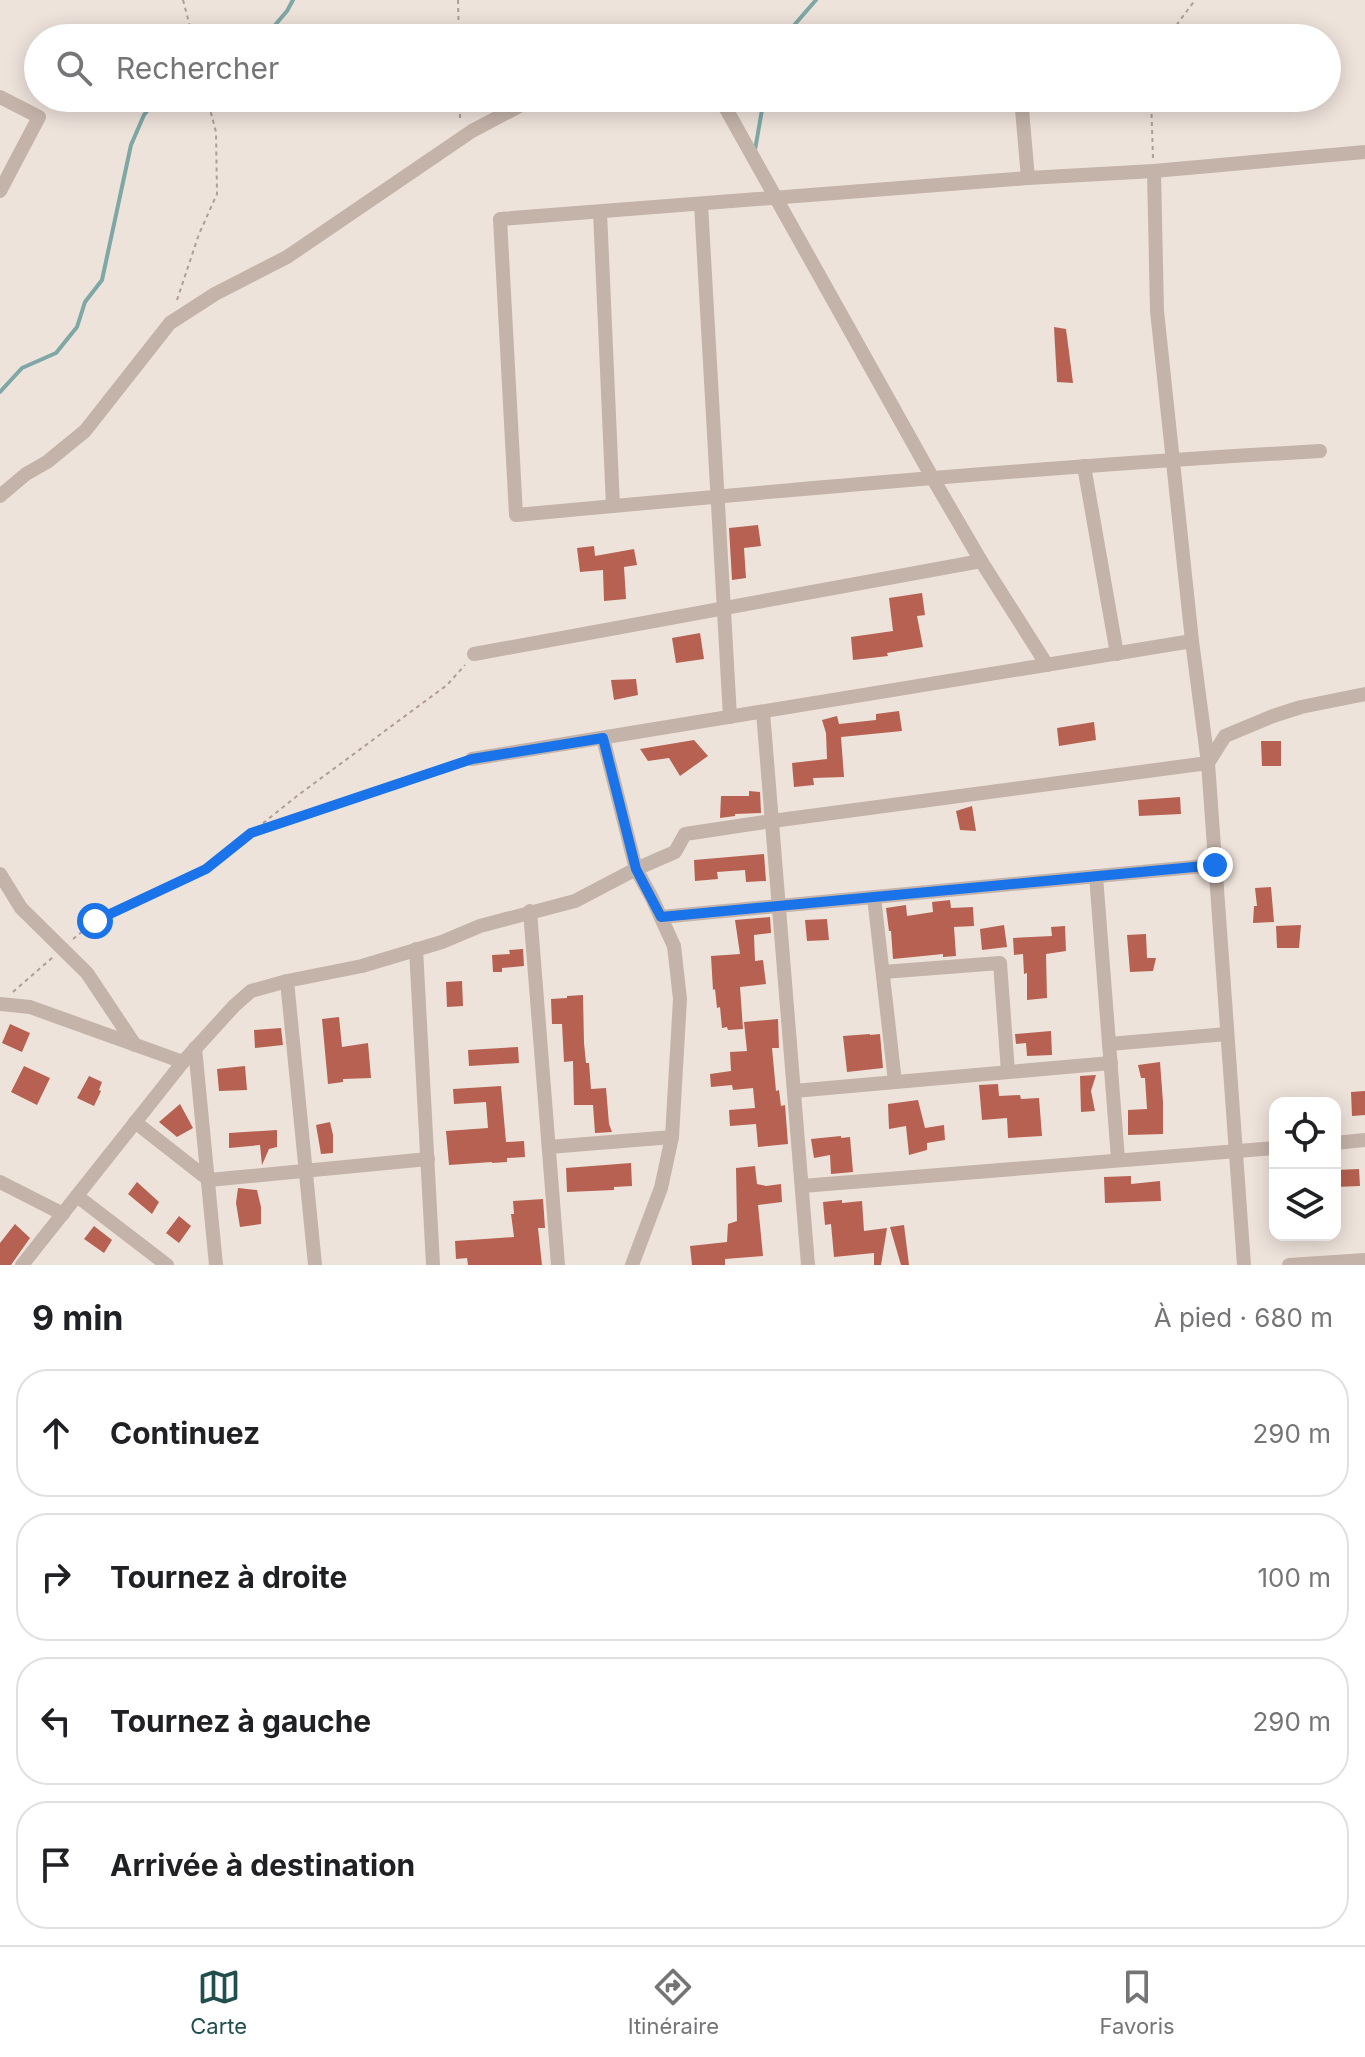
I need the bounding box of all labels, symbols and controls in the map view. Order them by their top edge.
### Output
search box [24,24,1341,112]
icon: search [52,46,96,90]
text: Rechercher [116,50,279,86]
route end [1197,847,1233,883]
route start [77,903,113,939]
map controls [1269,1097,1341,1241]
button: locate [1269,1097,1341,1169]
button: layers [1269,1169,1341,1241]
text: 9 min [32,1297,124,1338]
text: À pied · 680 m [1154,1302,1333,1333]
icon: ahead [34,1411,78,1455]
text: Continuez [110,1415,260,1451]
text: 290 m [1253,1418,1331,1449]
icon: right [34,1555,78,1599]
text: Tournez à droite [110,1559,347,1595]
text: 100 m [1258,1562,1331,1593]
icon: left [34,1699,78,1743]
text: Tournez à gauche [110,1703,371,1739]
text: 290 m [1253,1706,1331,1737]
icon: arrive [34,1843,78,1887]
text: Arrivée à destination [110,1847,415,1883]
tab: Carte [190,1965,247,2039]
tab: Itinéraire [628,1965,719,2039]
tab: Favoris [1100,1965,1175,2039]

